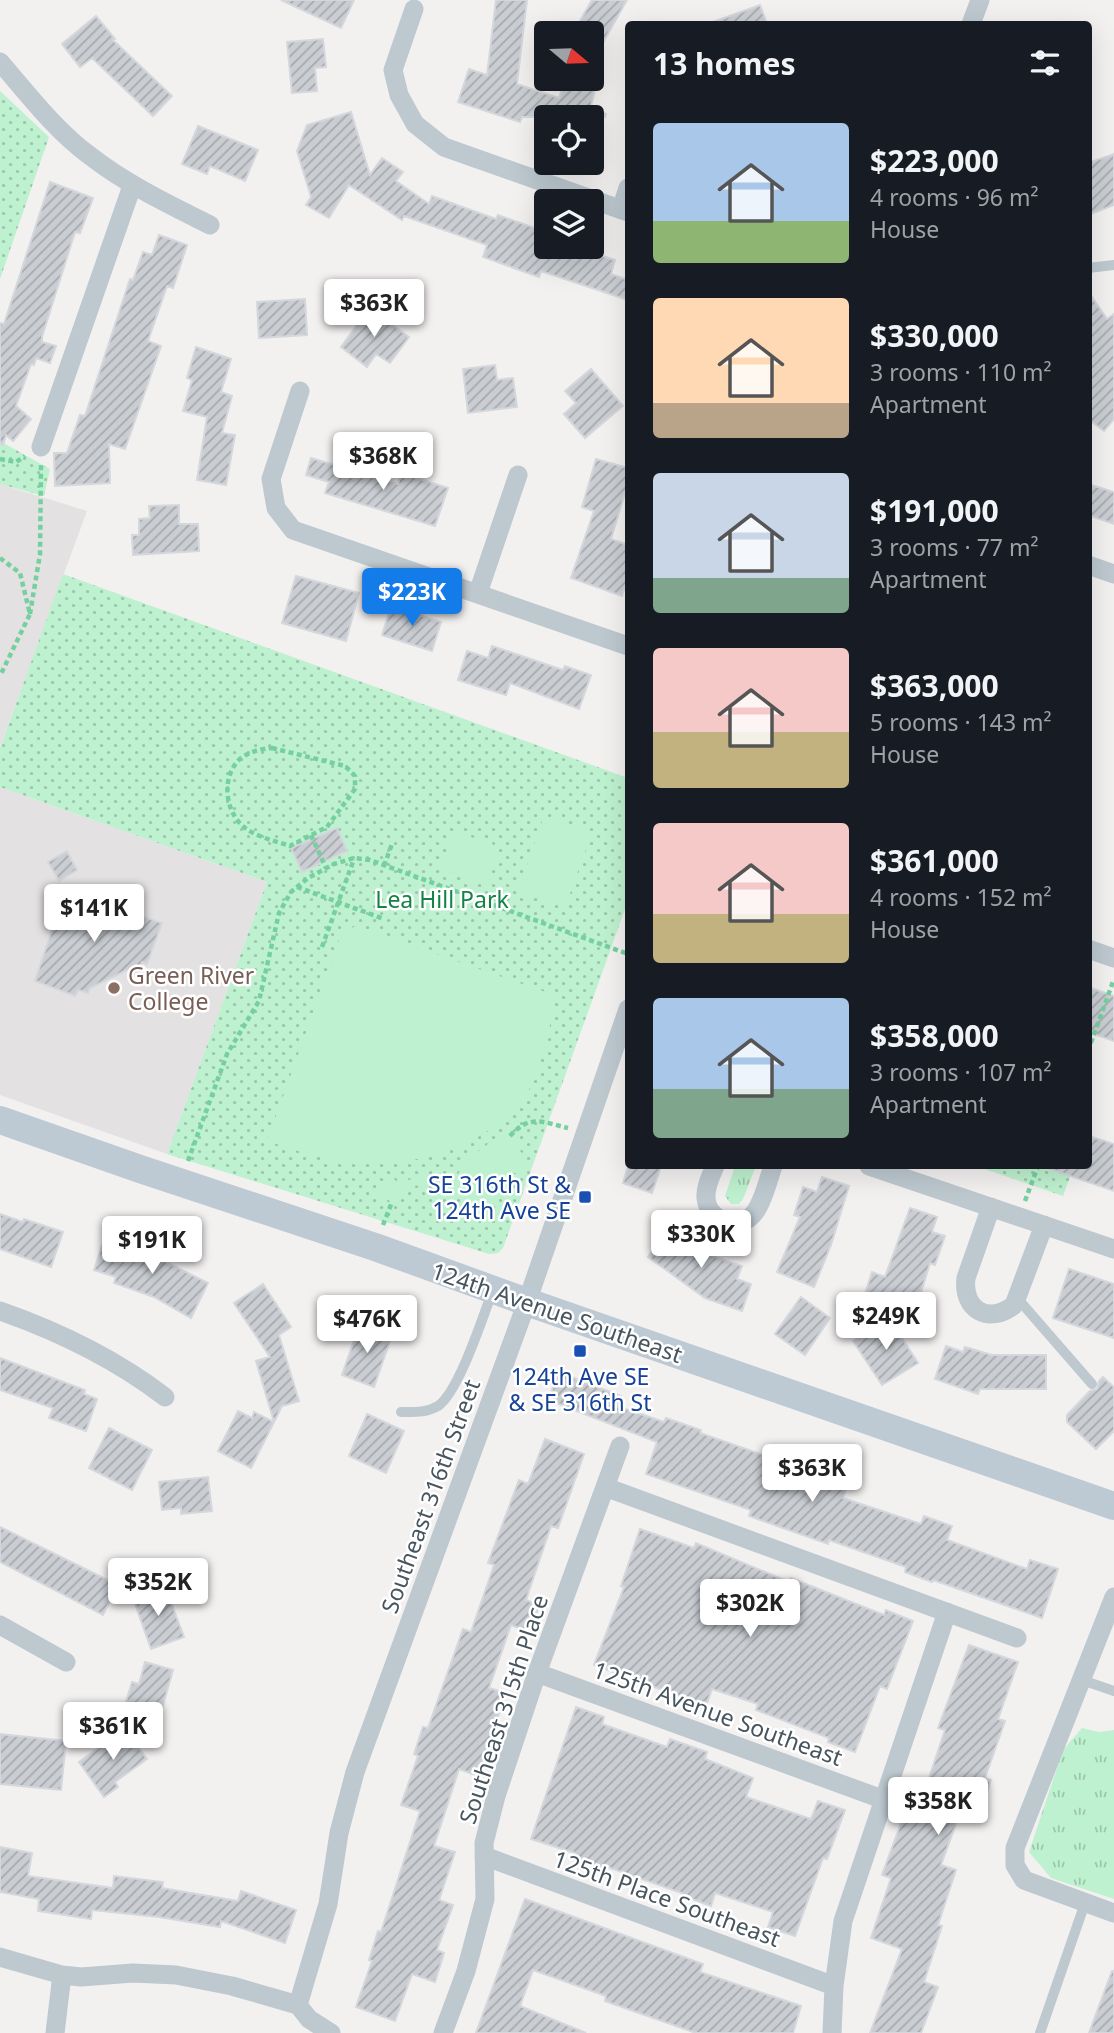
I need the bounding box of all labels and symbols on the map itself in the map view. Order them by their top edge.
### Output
north arrow [534,21,604,91]
pin: $363K [325,280,423,339]
pin: $368K [334,433,432,492]
pin: $223K [363,568,461,628]
park label: Lea Hill Park [375,883,509,915]
pin: $141K [45,884,143,944]
place label: Green River College [128,959,255,1017]
marker: Green River College [106,980,122,996]
place label: SE 316th St & 124th Ave SE [428,1168,571,1226]
marker: SE 316th St & 124th Ave SE [577,1189,593,1205]
pin: $330K [652,1210,750,1270]
pin: $191K [103,1216,201,1276]
street label: 124th Avenue Southeast [427,1254,687,1370]
pin: $249K [837,1292,935,1352]
pin: $476K [318,1296,416,1355]
marker: 124th Ave SE & SE 316th St [572,1343,588,1359]
place label: 124th Ave SE & SE 316th St [508,1360,652,1418]
street label: Southeast 316th Street [373,1375,487,1617]
pin: $363K [763,1444,861,1504]
pin: $352K [109,1558,207,1618]
pin: $302K [701,1580,799,1639]
street label: Southeast 315th Place [451,1590,555,1828]
street label: 125th Avenue Southeast [589,1653,847,1773]
pin: $361K [64,1702,162,1762]
pin: $358K [889,1778,987,1837]
street label: 125th Place Southeast [549,1842,785,1954]

